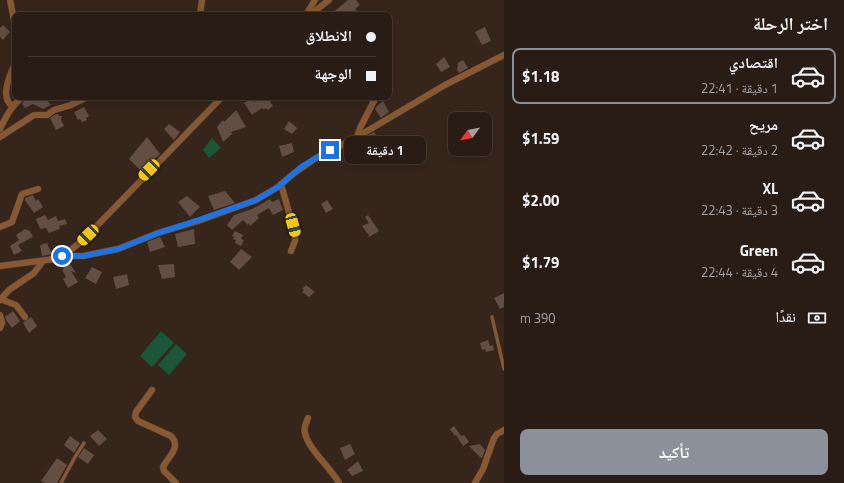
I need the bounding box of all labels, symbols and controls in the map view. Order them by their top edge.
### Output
text: اختر الرحلة [753,10,828,37]
text: الانطلاق [306,24,352,47]
text: اقتصادي [729,51,778,74]
icon: car [790,58,826,94]
text: الوجهة [314,62,352,85]
text: $1.18 [522,65,559,88]
text: 1 دقيقة · 22:41 [701,78,778,98]
north arrow [448,112,492,156]
map controls [448,112,492,156]
text: مريح [749,113,778,136]
icon: car [790,120,826,156]
text: $1.59 [522,127,559,150]
callout: 1 دقيقة [344,136,426,164]
text: 1 دقيقة [366,140,404,160]
text: 2 دقيقة · 22:42 [701,140,778,160]
route end [321,141,339,159]
car [136,157,162,183]
text: XL [762,177,778,200]
icon: car [790,182,826,218]
text: $2.00 [522,189,559,212]
text: 3 دقيقة · 22:43 [701,200,778,220]
car [284,212,302,238]
car [75,222,101,248]
text: Green [740,239,778,262]
icon: car [790,244,826,280]
route start [53,247,71,265]
text: $1.79 [522,251,559,274]
text: 4 دقيقة · 22:44 [701,262,778,282]
text: نقدًا [775,305,796,328]
icon: cash [806,307,828,329]
text: 390 m [520,308,556,328]
button: تأكيد [520,429,828,475]

